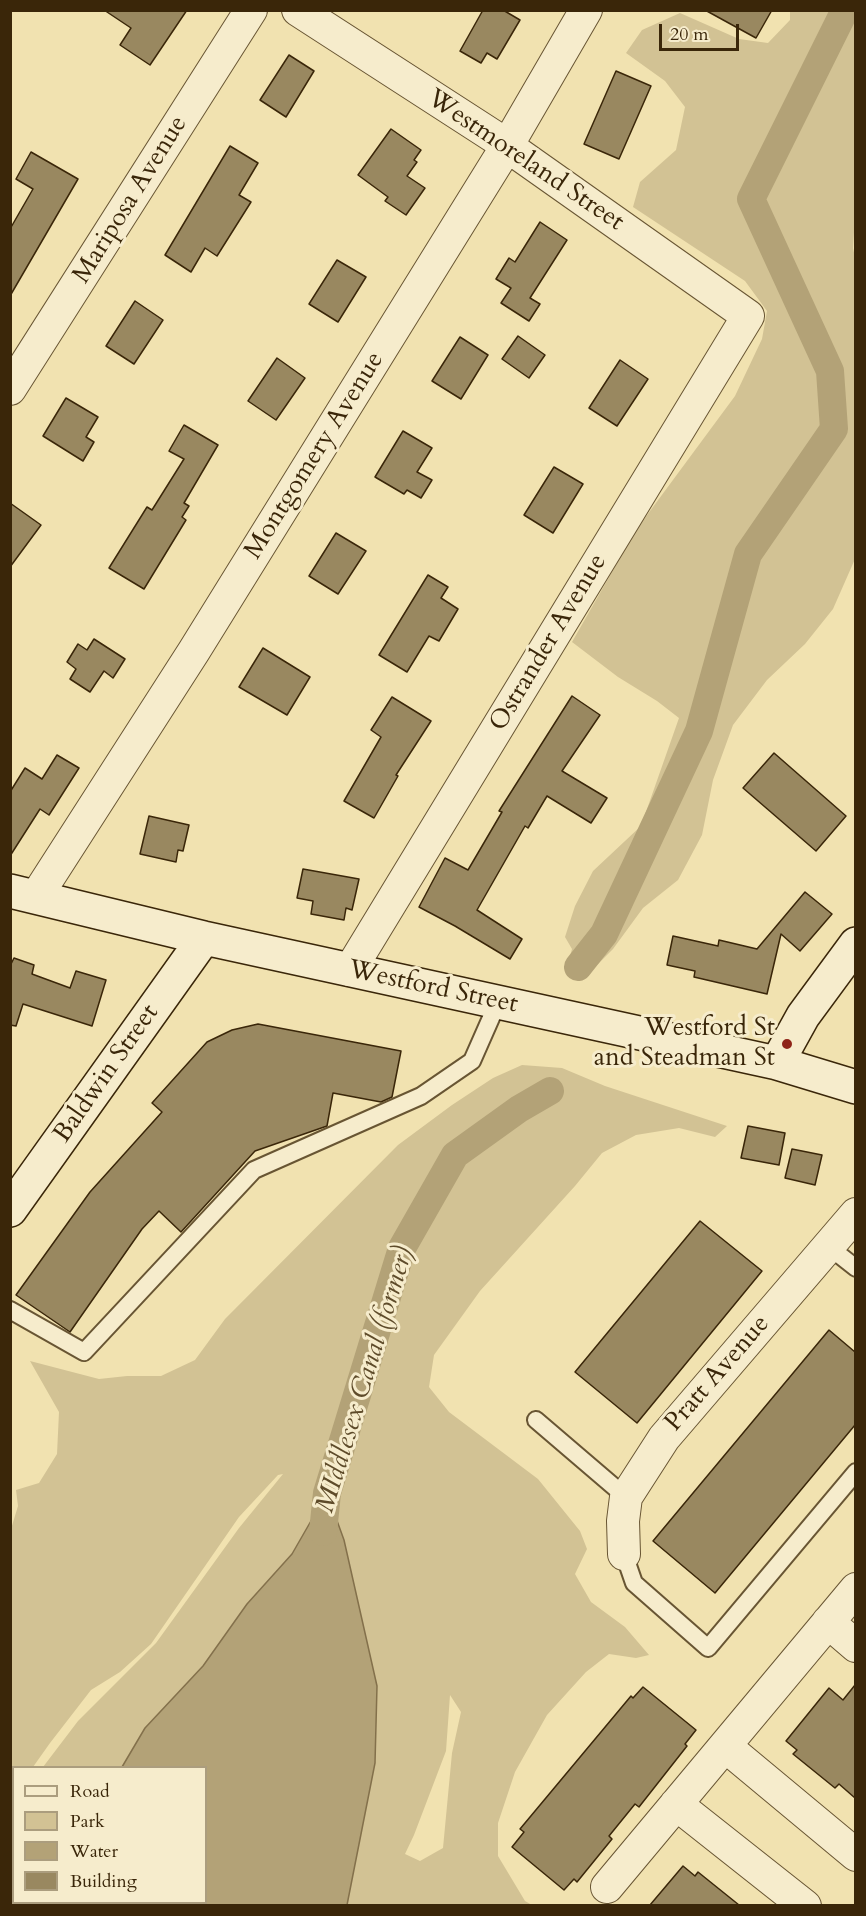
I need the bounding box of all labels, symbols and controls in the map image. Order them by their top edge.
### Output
scale bar [662,12,742,50]
text: 20 m [670,22,709,47]
street label: Westmoreland Street [421,84,629,238]
street label: Mariposa Avenue [67,110,195,290]
street label: Montgomery Avenue [239,347,391,565]
street label: Ostrander Avenue [484,549,614,737]
street label: Westford Street [346,955,520,1021]
street label: Baldwin Street [48,999,166,1149]
place label: Westford St and Steadman St [594,1013,775,1074]
marker: Westford St and Steadman St [780,1037,794,1051]
water label: MIddlesex Canal (former) [310,1243,422,1517]
street label: Pratt Avenue [659,1309,777,1439]
legend [12,1766,207,1904]
text: Road [70,1779,110,1804]
text: Park [70,1809,105,1834]
text: Water [70,1839,118,1864]
text: Building [70,1869,137,1894]

